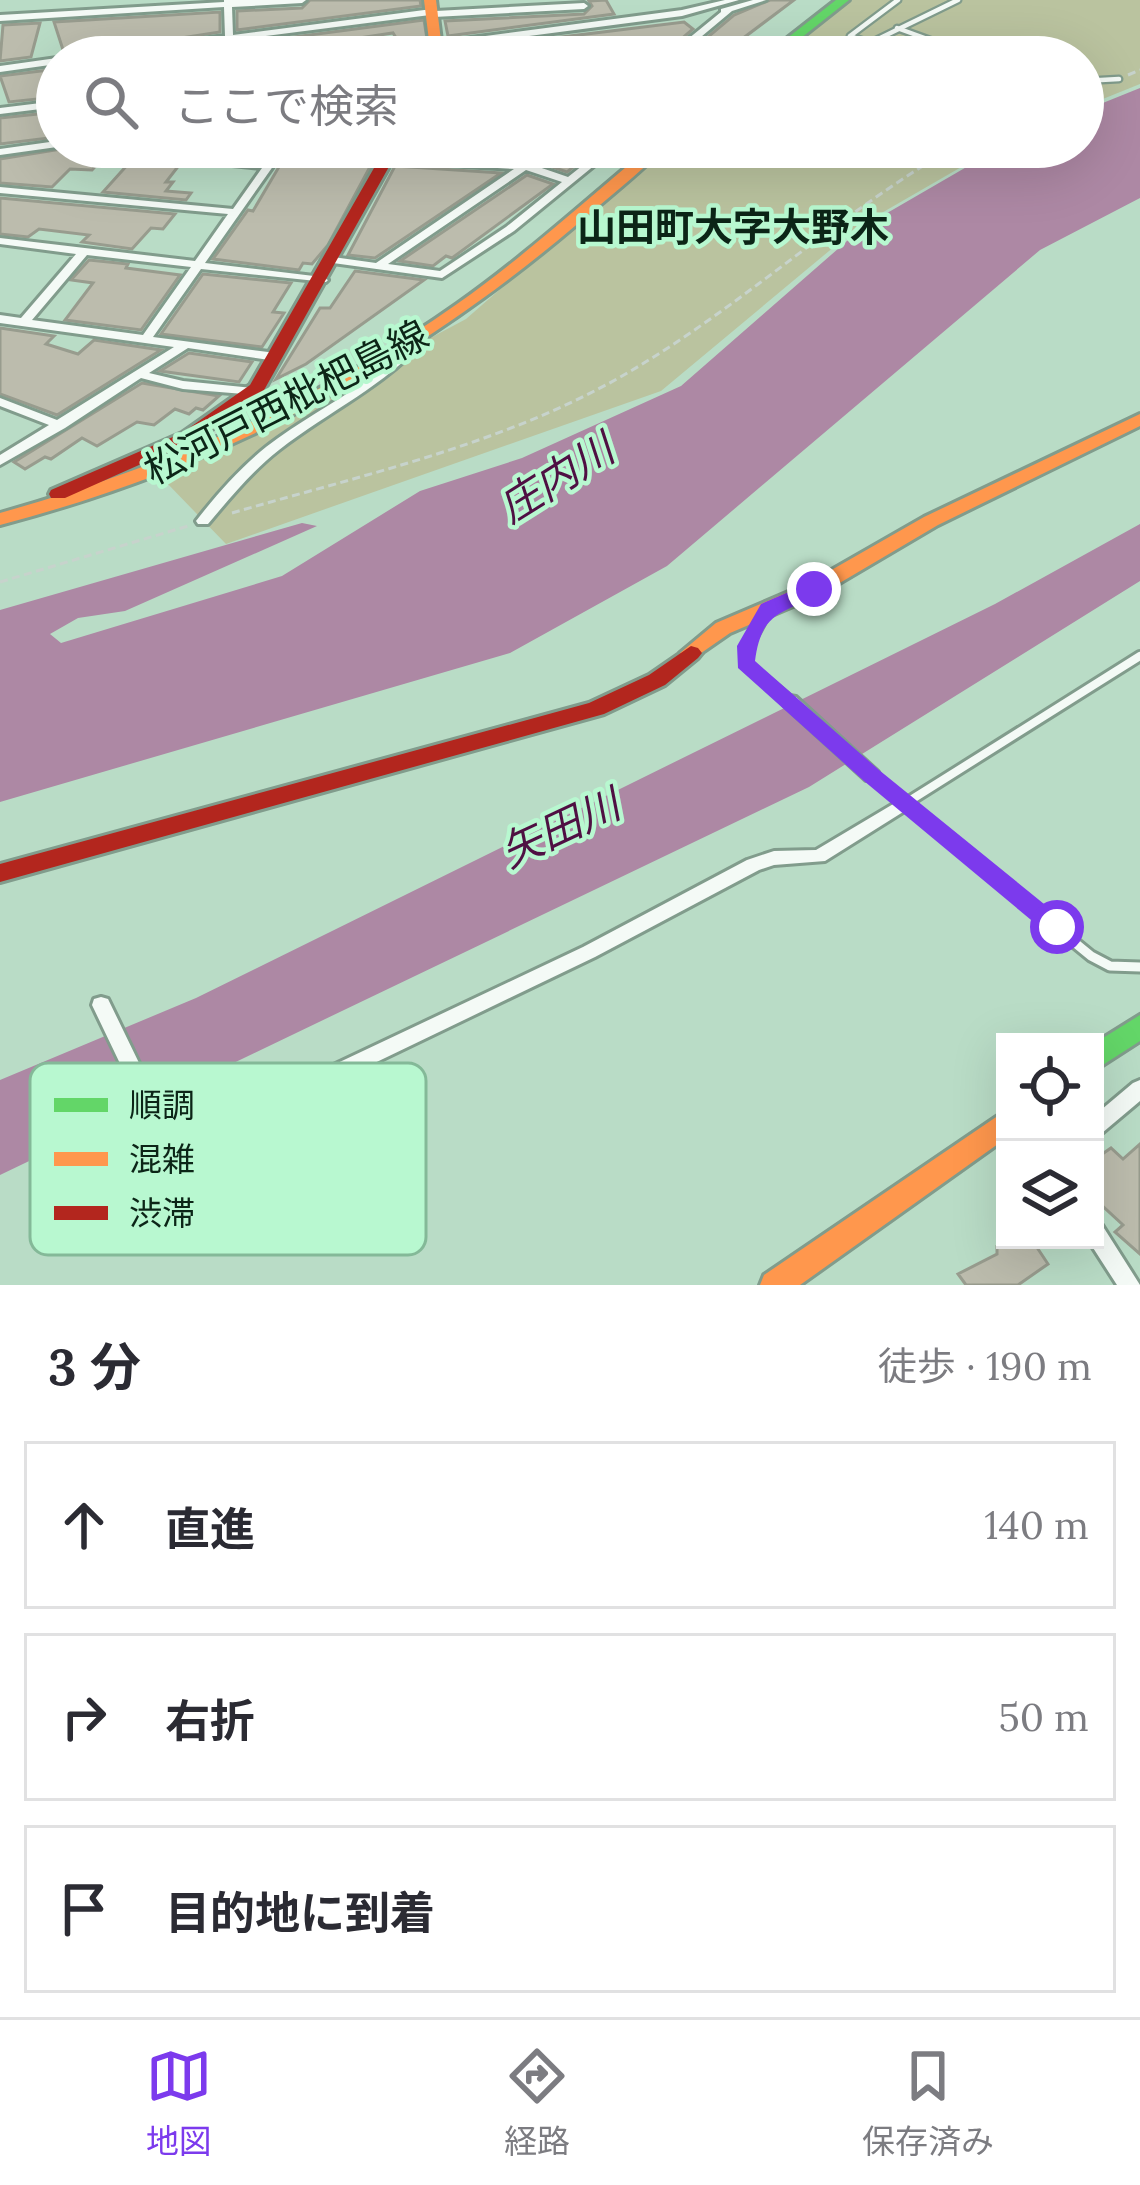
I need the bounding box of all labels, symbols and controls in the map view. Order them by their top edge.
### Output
search box [36,36,1104,168]
icon: search [78,69,144,135]
text: ここで検索 [174,77,399,134]
district label: 山田町大字大野木 [577,202,889,252]
street label: 松河戸西枇杷島線 [136,309,436,495]
water label: 庄内川 [488,420,627,534]
route end [787,562,841,616]
water label: 矢田川 [491,775,632,879]
route start [1030,900,1084,954]
map controls [996,1033,1104,1249]
button: locate [996,1033,1104,1141]
legend [30,1063,426,1255]
text: 順調 [129,1084,195,1126]
text: 混雑 [129,1138,195,1180]
button: layers [996,1141,1104,1249]
text: 渋滞 [129,1192,195,1234]
text: 3 分 [48,1334,141,1399]
text: 徒歩 · 190 m [878,1341,1092,1391]
icon: ahead [51,1492,117,1558]
text: 直進 [165,1500,255,1557]
text: 140 m [984,1500,1089,1550]
icon: right [51,1684,117,1750]
text: 右折 [165,1692,255,1749]
text: 50 m [998,1692,1089,1742]
icon: arrive [51,1876,117,1942]
text: 目的地に到着 [165,1884,435,1941]
tab: 地図 [146,2043,212,2163]
tab: 経路 [504,2043,570,2163]
tab: 保存済み [862,2043,994,2163]

